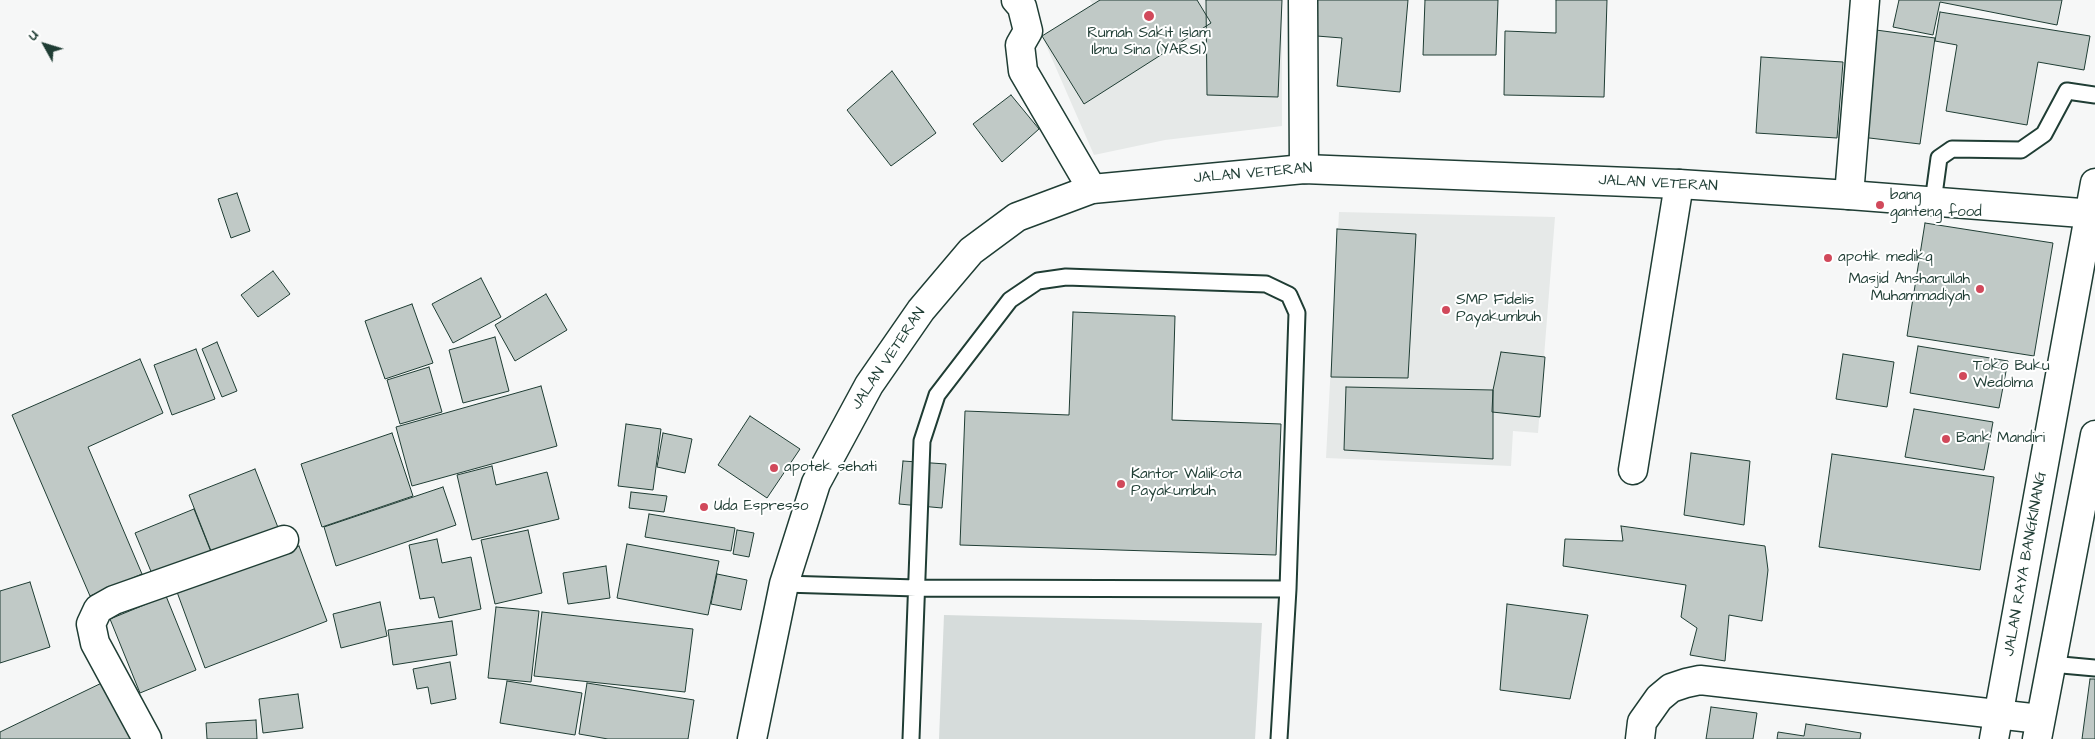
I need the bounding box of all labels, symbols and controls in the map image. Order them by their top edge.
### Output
marker: Rumah Sakit Islam Ibnu Sina (YARSI) [1142,9,1156,23]
north arrow [20,20,70,70]
place label: Rumah Sakit Islam Ibnu Sina (YARSI) [1087,25,1211,60]
text: U [23,26,44,45]
street label: JALAN VETERAN [1193,160,1313,188]
street label: JALAN VETERAN [1598,172,1718,196]
place label: bang ganteng food [1890,187,1982,222]
marker: bang ganteng food [1874,199,1886,211]
place label: apotik medikq [1838,249,1933,267]
marker: apotik medikq [1822,252,1834,264]
place label: Masjid Ansharullah Muhammadiyah [1848,271,1970,306]
marker: Masjid Ansharullah Muhammadiyah [1974,283,1986,295]
place label: SMP Fidelis Payakumbuh [1456,292,1541,327]
marker: SMP Fidelis Payakumbuh [1440,304,1452,316]
street label: JALAN VETERAN [848,305,930,413]
place label: Toko Buku Wedolma [1973,358,2050,393]
marker: Toko Buku Wedolma [1957,370,1969,382]
place label: Bank Mandiri [1956,430,2045,448]
marker: Bank Mandiri [1940,433,1952,445]
place label: apotek sehati [784,459,877,477]
marker: apotek sehati [768,462,780,474]
place label: Kantor Walikota Payakumbuh [1131,466,1242,501]
street label: JALAN RAYA BANGKINANG [2001,470,2051,658]
marker: Kantor Walikota Payakumbuh [1115,478,1127,490]
place label: Uda Espresso [714,498,808,516]
marker: Uda Espresso [698,501,710,513]

